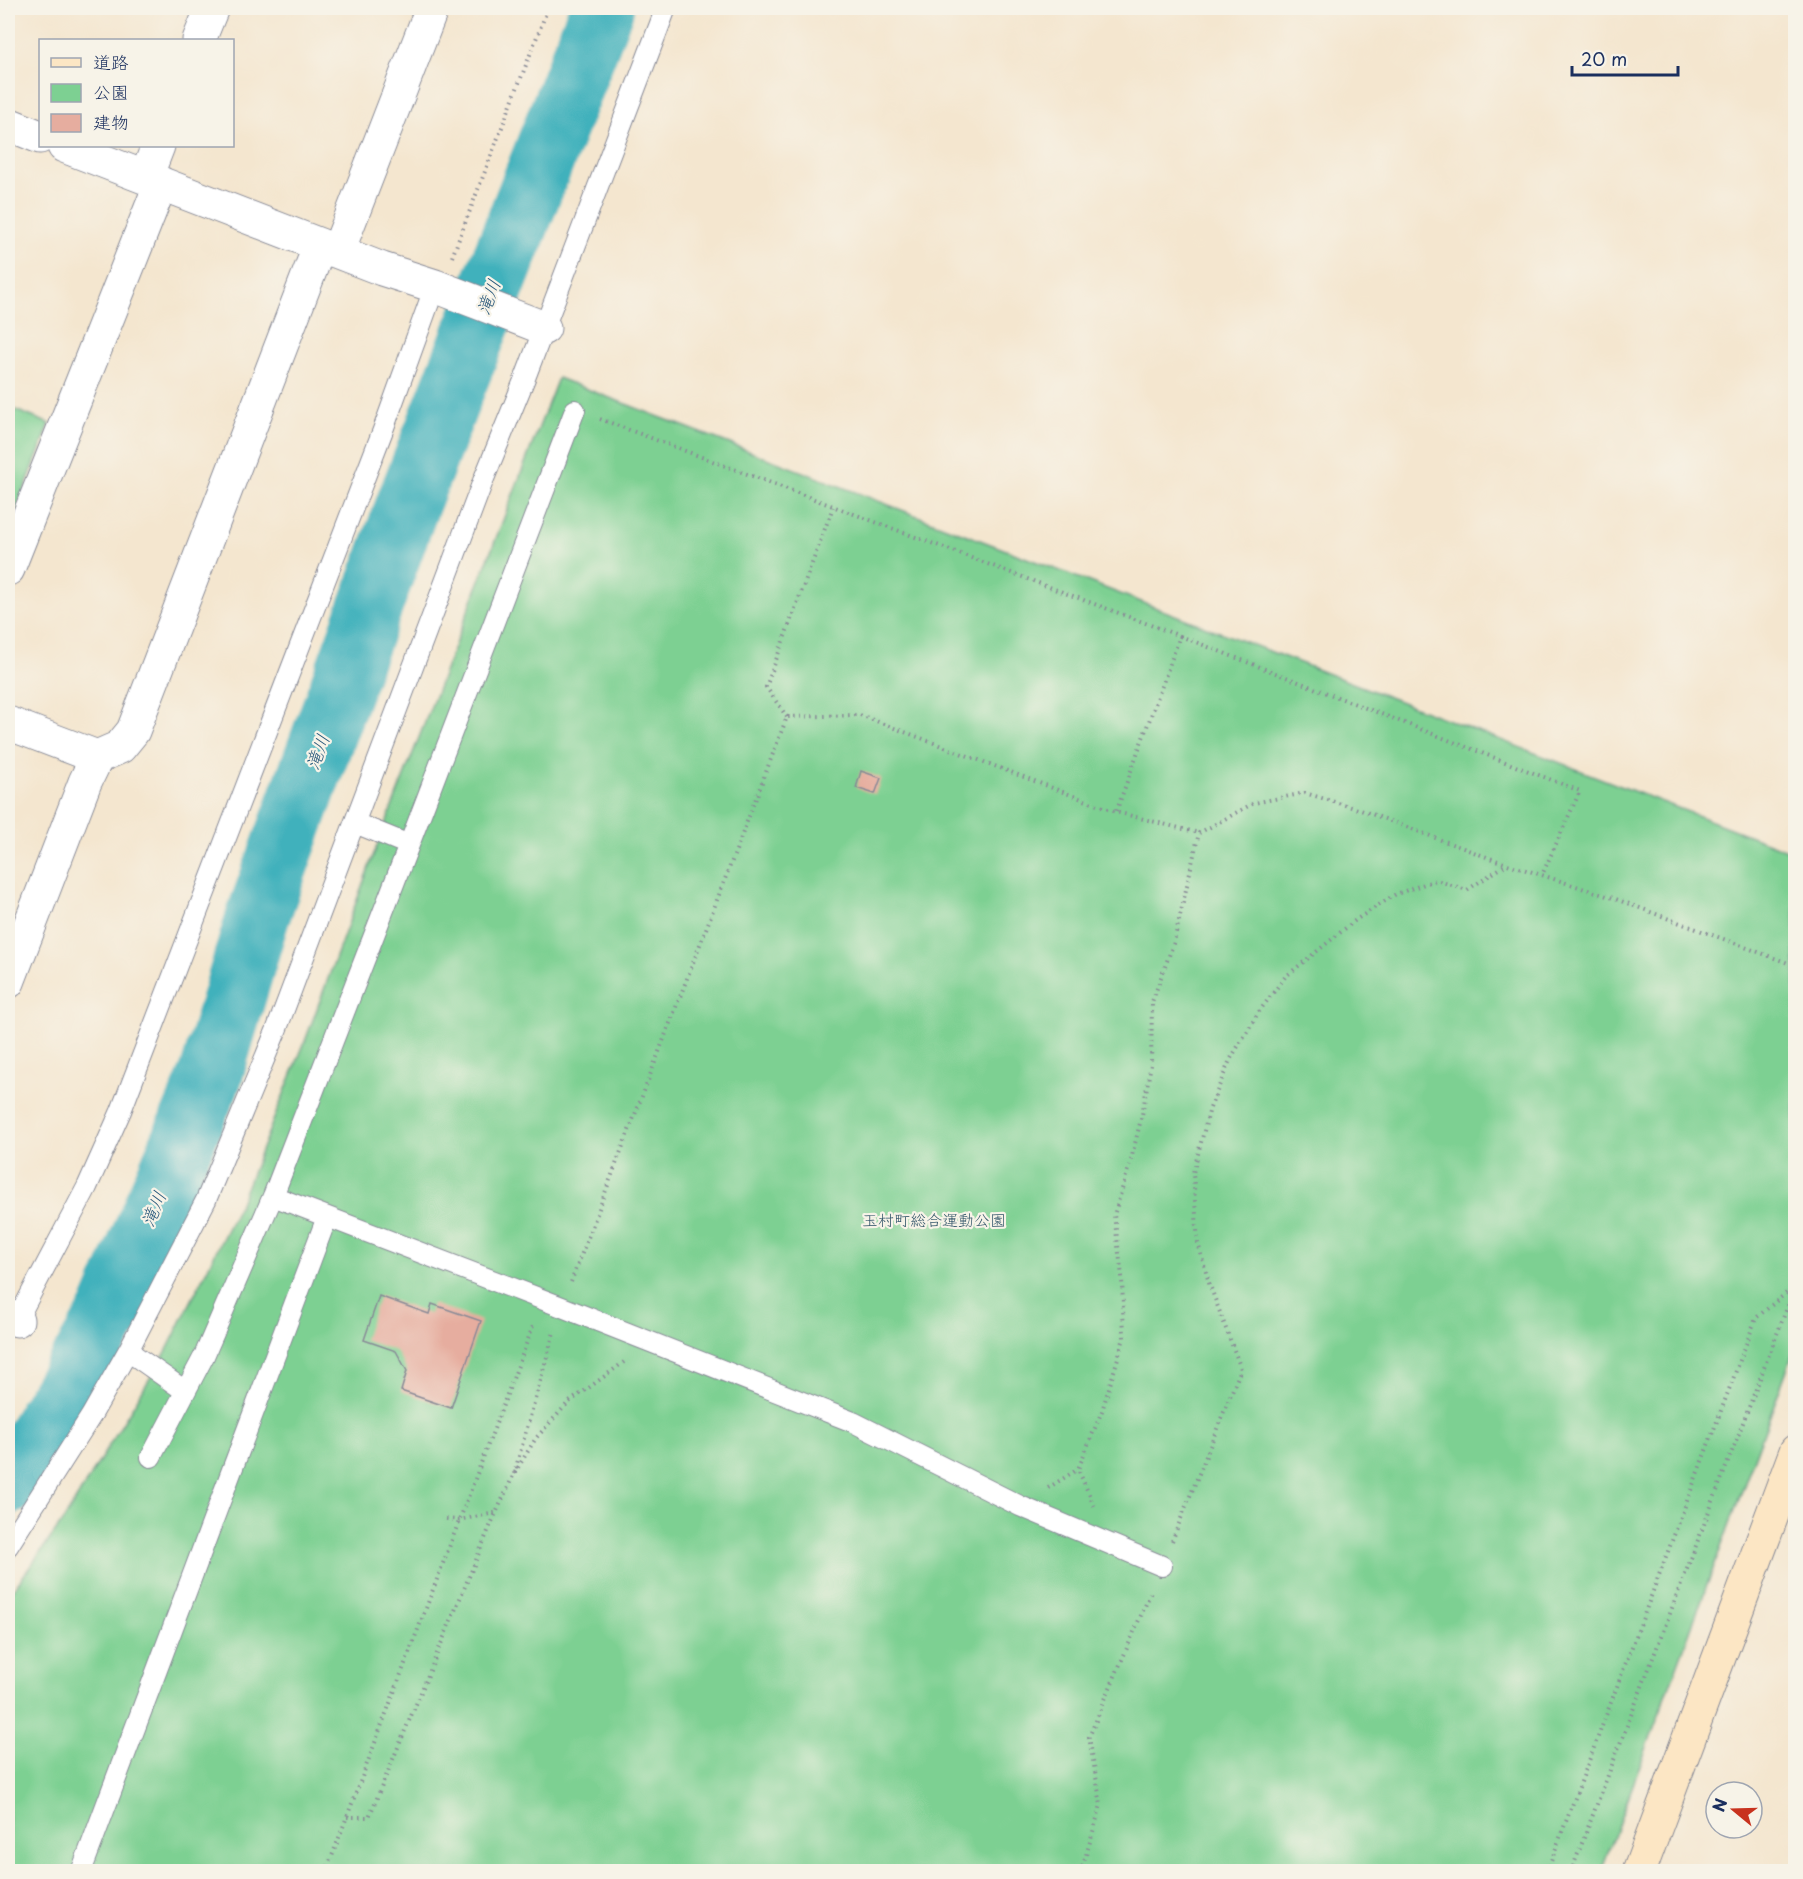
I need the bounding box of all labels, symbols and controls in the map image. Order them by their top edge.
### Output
legend [39,39,234,147]
scale bar [1572,39,1678,77]
text: 20 m [1581,45,1627,72]
text: 道路 [93,48,129,75]
text: 公園 [93,78,129,105]
text: 建物 [93,108,129,135]
water label: 滝川 [469,275,507,318]
water label: 滝川 [298,730,335,773]
water label: 滝川 [133,1187,172,1230]
park label: 玉村町総合運動公園 [862,1207,1006,1231]
north arrow [1704,1780,1764,1840]
text: N [1705,1795,1732,1815]

